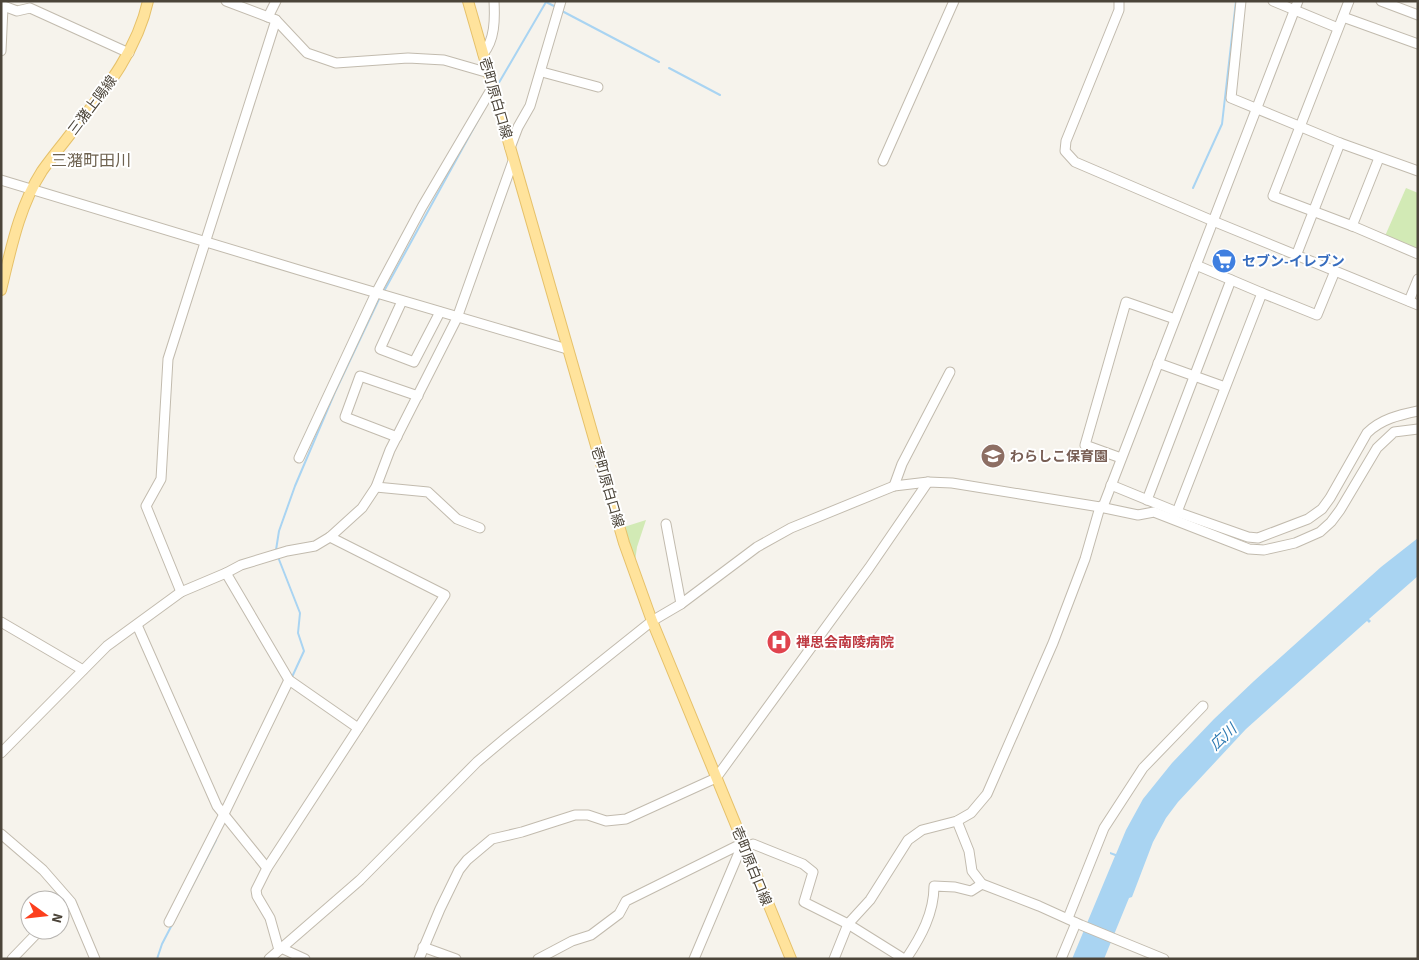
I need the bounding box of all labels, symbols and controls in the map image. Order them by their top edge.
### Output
street label: 壱町原白口線 [474,55,516,141]
street label: 三潴上陽線 [64,72,122,140]
district label: 三潴町田川 [51,150,131,172]
supermarket icon: セブン-イレブン [1211,248,1237,274]
place label: セブン-イレブン [1242,252,1345,272]
school or university icon: わらしこ保育園 [980,443,1006,469]
street label: 壱町原白口線 [586,444,628,530]
place label: わらしこ保育園 [1010,447,1108,467]
hospital icon: 禅思会南陵病院 [766,629,792,655]
place label: 禅思会南陵病院 [796,633,894,653]
water label: 広川 [1205,718,1243,755]
street label: 壱町原白口線 [726,824,776,909]
north arrow [20,890,70,940]
text: N [46,911,67,925]

